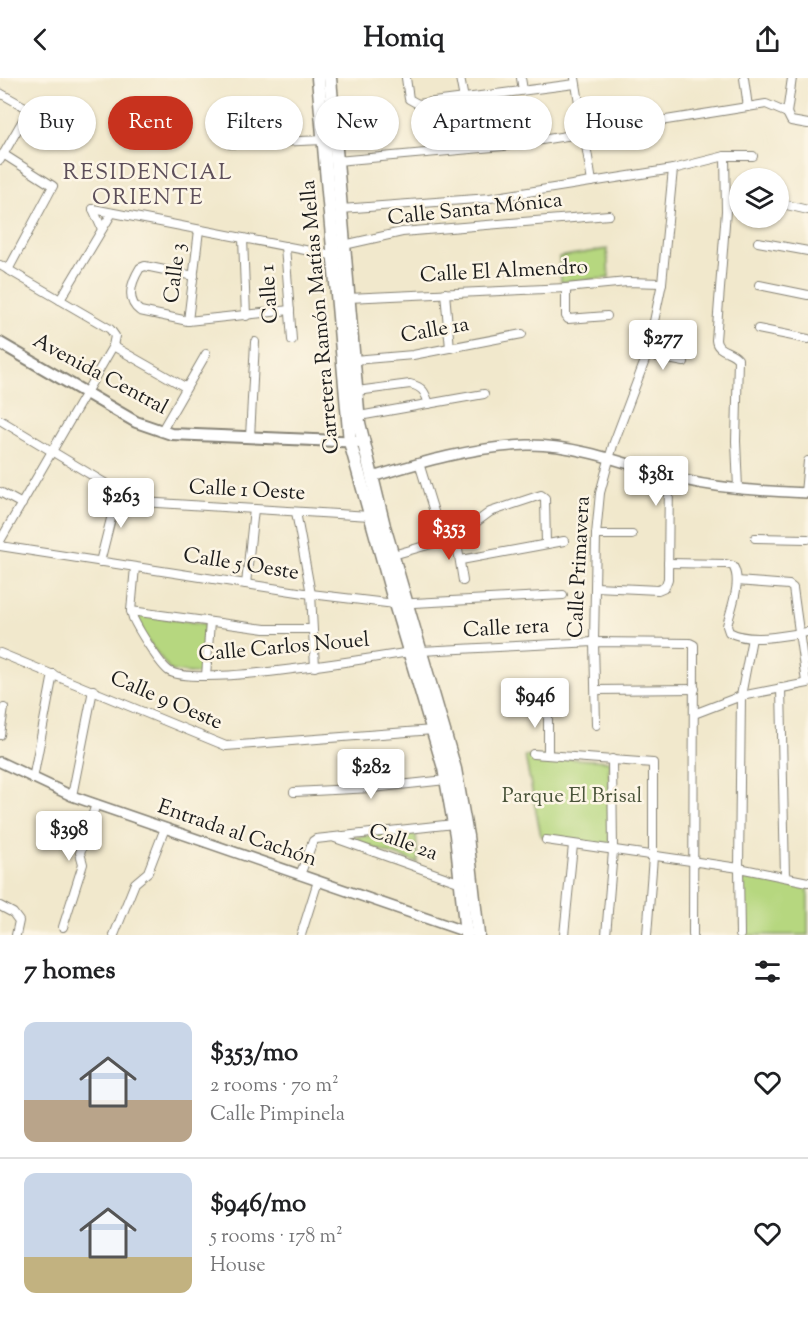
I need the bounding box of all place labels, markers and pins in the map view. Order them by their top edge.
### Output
pin: $277 [627,320,699,371]
pin: $381 [620,456,692,507]
pin: $263 [85,478,157,529]
pin: $353 [413,510,485,561]
pin: $946 [499,678,571,729]
pin: $282 [335,749,407,800]
pin: $398 [33,811,105,862]

